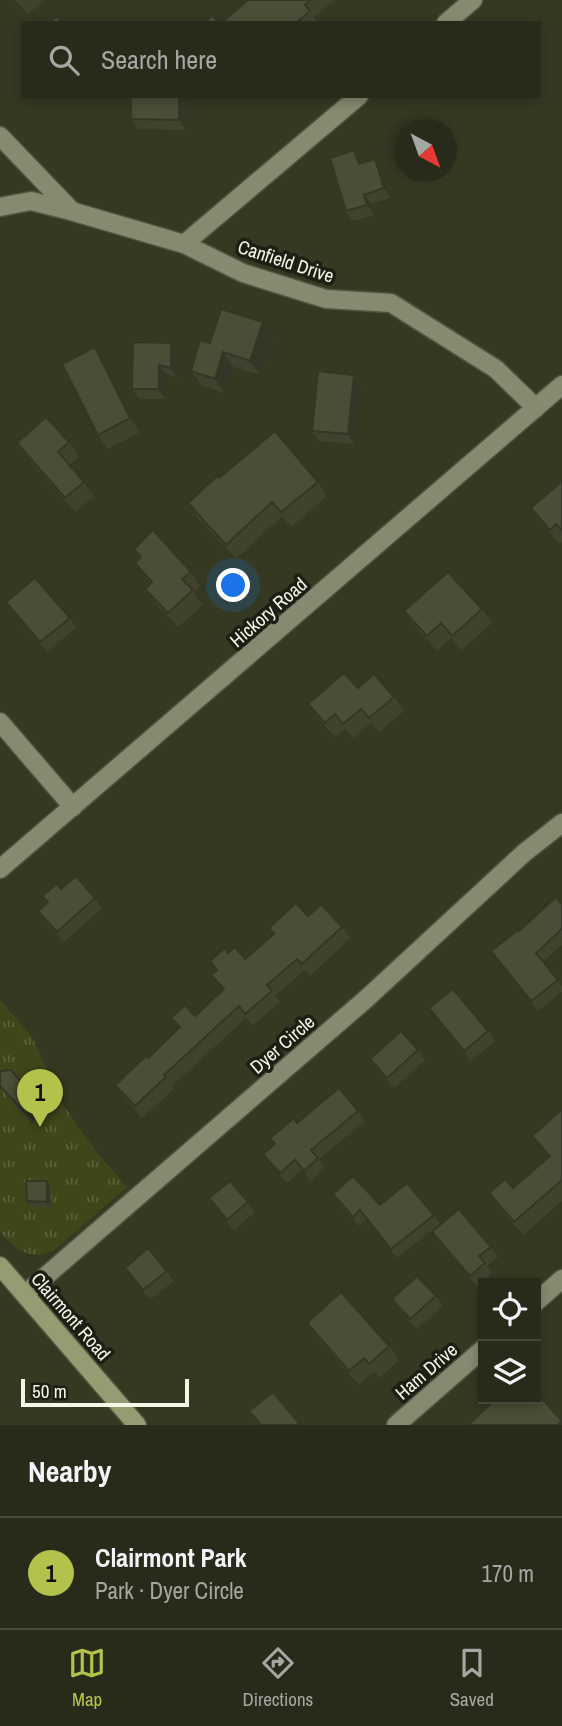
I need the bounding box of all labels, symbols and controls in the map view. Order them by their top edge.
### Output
search box [21,21,541,98]
icon: search [45,41,83,79]
text: Search here [101,42,217,77]
north arrow [394,119,457,182]
street label: Canfield Drive [235,233,337,289]
your location [216,568,250,602]
street label: Hickory Road [224,571,312,653]
street label: Dyer Circle [244,1009,320,1079]
pin: 1 [17,1069,63,1127]
street label: Clairmont Road [25,1266,117,1366]
map controls [478,1278,541,1404]
button: locate [478,1278,541,1341]
street label: Ham Drive [389,1337,463,1405]
button: layers [478,1341,541,1404]
scale bar [21,1376,189,1408]
text: 50 m [32,1378,67,1404]
text: Nearby [28,1451,111,1491]
text: Clairmont Park [95,1540,247,1575]
text: 1 [46,1558,56,1589]
text: 170 m [482,1558,534,1589]
text: Park · Dyer Circle [95,1575,244,1606]
tab: Map [68,1644,106,1712]
tab: Directions [242,1644,313,1712]
tab: Saved [450,1644,494,1712]

